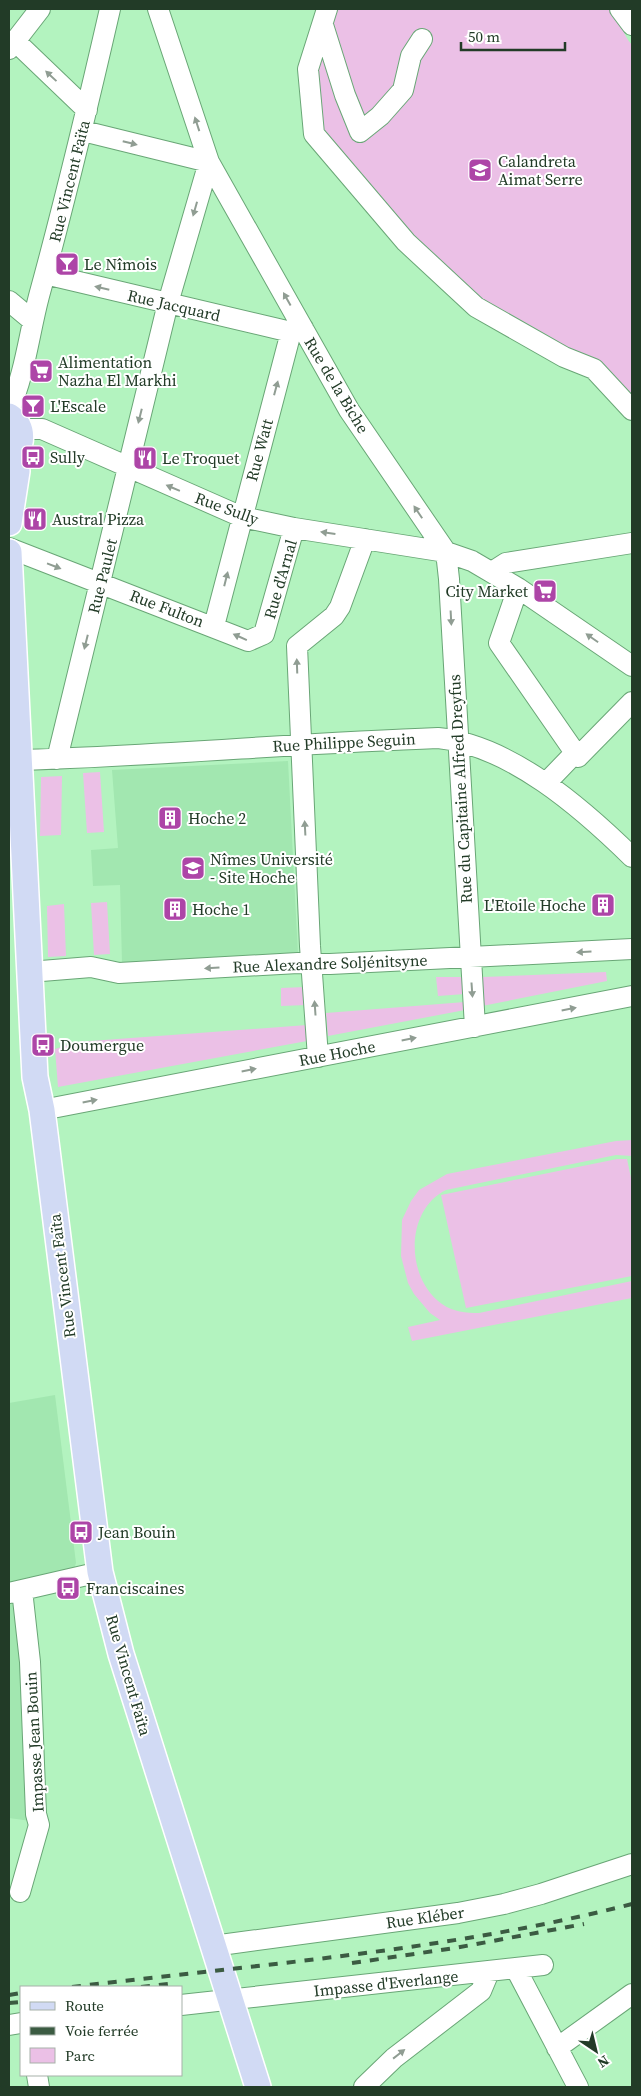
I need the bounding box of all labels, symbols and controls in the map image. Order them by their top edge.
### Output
scale bar [461,20,565,52]
text: 50 m [468,26,500,47]
one-way arrow [46,70,58,82]
street label: Rue Vincent Faïta [43,117,95,244]
one-way arrow [192,117,200,132]
one-way arrow [123,139,138,147]
place label: Calandreta Aimat Serre [498,150,583,190]
school or university icon: Calandreta Aimat Serre [467,157,493,183]
one-way arrow [191,201,199,216]
bar icon: Le Nîmois [54,251,80,277]
place label: Le Nîmois [84,253,157,275]
one-way arrow [95,284,110,292]
street label: Rue Jacquard [125,284,223,326]
one-way arrow [282,293,291,306]
street label: Rue de la Biche [300,333,374,437]
place label: Alimentation Nazha El Markhi [58,351,177,391]
supermarket icon: Alimentation Nazha El Markhi [28,358,54,384]
one-way arrow [272,380,280,395]
bar icon: L'Escale [20,393,46,419]
place label: L'Escale [50,395,106,417]
one-way arrow [136,409,144,424]
street label: Rue Watt [240,416,278,484]
bus stop icon: Sully [20,444,46,470]
restaurant icon: Le Troquet [132,445,158,471]
place label: Sully [50,446,86,468]
place label: Le Troquet [162,447,240,469]
one-way arrow [166,483,181,491]
street label: Rue Sully [192,486,263,530]
one-way arrow [413,505,423,519]
restaurant icon: Austral Pizza [22,506,48,532]
place label: Austral Pizza [52,508,145,530]
one-way arrow [320,529,336,537]
street label: Rue Paulet [82,536,122,616]
street label: Rue d'Arnal [258,537,302,621]
one-way arrow [47,562,61,570]
one-way arrow [222,571,230,586]
supermarket icon: City Market [532,578,558,604]
place label: City Market [445,580,529,602]
street label: Rue Fulton [127,584,208,632]
one-way arrow [447,610,455,626]
one-way arrow [233,633,247,641]
one-way arrow [586,633,599,643]
one-way arrow [82,635,90,650]
one-way arrow [292,658,300,674]
street label: Rue du Capitaine Alfred Dreyfus [443,674,477,904]
street label: Rue Philippe Seguin [272,727,416,757]
building icon: Hoche 2 [157,805,183,831]
place label: Hoche 2 [188,807,246,829]
one-way arrow [301,820,309,836]
place label: Nîmes Université - Site Hoche [210,848,333,888]
school or university icon: Nîmes Université - Site Hoche [180,855,206,881]
building icon: L'Etoile Hoche [590,892,616,918]
place label: L'Etoile Hoche [484,894,586,916]
building icon: Hoche 1 [162,896,188,922]
place label: Hoche 1 [192,898,250,920]
one-way arrow [575,948,591,956]
street label: Rue Alexandre Soljénitsyne [232,949,428,977]
one-way arrow [203,964,219,972]
one-way arrow [468,982,476,998]
one-way arrow [310,1000,318,1016]
one-way arrow [561,1004,577,1012]
bus stop icon: Doumergue [30,1032,56,1058]
place label: Doumergue [60,1034,144,1056]
street label: Rue Hoche [297,1035,377,1071]
one-way arrow [401,1035,417,1043]
one-way arrow [242,1065,258,1073]
one-way arrow [82,1096,98,1104]
street label: Rue Vincent Faïta [43,1212,81,1339]
bus stop icon: Jean Bouin [68,1519,94,1545]
place label: Jean Bouin [97,1521,176,1543]
bus stop icon: Franciscaines [55,1575,81,1601]
place label: Franciscaines [86,1577,184,1599]
street label: Rue Vincent Faïta [101,1612,157,1739]
street label: Impasse Jean Bouin [19,1671,49,1813]
street label: Rue Kléber [384,1901,466,1933]
street label: Impasse d'Everlange [312,1964,460,2002]
legend [20,1986,182,2076]
text: Route [65,1995,104,2016]
text: Voie ferrée [65,2020,139,2041]
north arrow [571,2026,621,2076]
text: Parc [65,2045,95,2066]
one-way arrow [392,2048,405,2059]
text: N [594,2051,613,2073]

